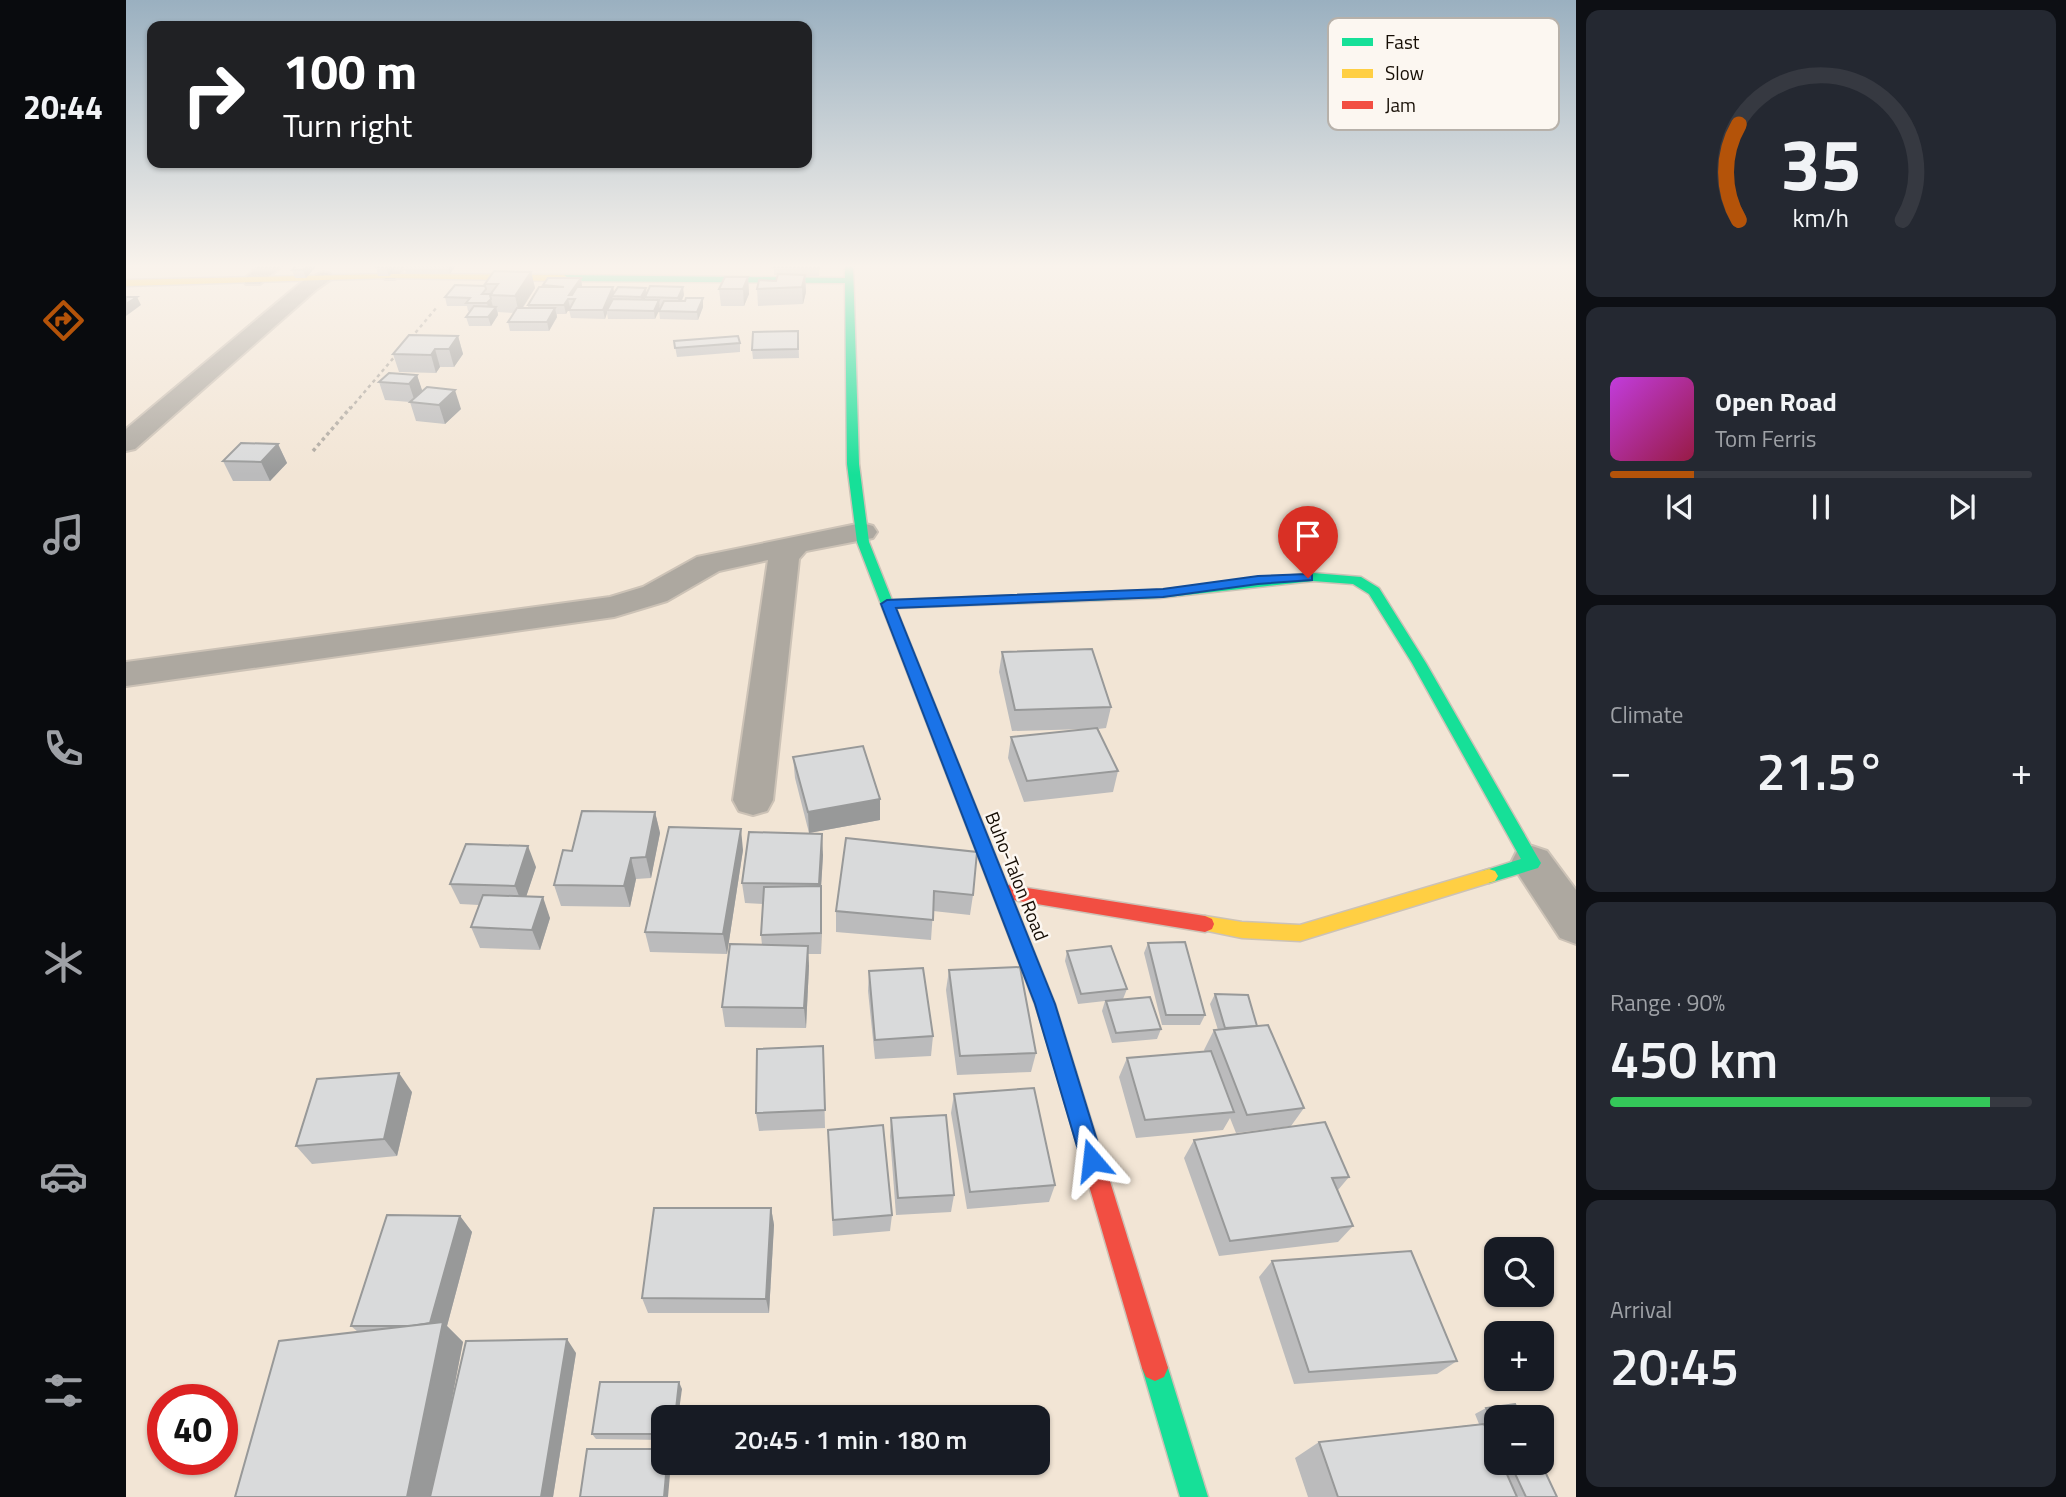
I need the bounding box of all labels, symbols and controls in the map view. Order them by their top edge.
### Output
legend [1328,18,1559,130]
text: Fast [1385,27,1420,56]
text: 100 m [283,33,417,108]
icon: right [168,49,259,140]
text: Slow [1385,58,1424,87]
text: 20:44 [23,83,103,131]
text: Jam [1385,90,1416,119]
text: Turn right [283,101,412,149]
text: 35 [1780,108,1862,218]
text: km/h [1793,199,1849,237]
icon: directions [39,296,88,345]
text: Open Road [1715,382,1837,421]
text: Tom Ferris [1715,421,1816,456]
icon: previous [1661,488,1699,526]
icon: pause [1802,488,1840,526]
icon: next [1943,488,1981,526]
pin [1278,506,1338,578]
icon: music [39,510,88,559]
icon: arrive [1289,517,1327,555]
text: Climate [1610,697,1683,732]
icon: phone [39,724,88,773]
text: 21.5° [1757,731,1885,810]
text: − [1610,742,1631,800]
text: + [2011,742,2032,800]
street label: Buho-Talon Road [978,807,1057,945]
icon: climate [39,938,88,987]
text: Range · 90% [1610,985,1725,1020]
text: 450 km [1610,1019,1778,1098]
position arrow [1055,1123,1129,1197]
icon: car [39,1152,88,1201]
map controls [1484,1237,1554,1475]
button: search [1484,1237,1554,1307]
text: Arrival [1610,1292,1672,1327]
button: + [1484,1321,1554,1391]
text: 20:45 [1610,1326,1739,1405]
icon: filters [39,1366,88,1415]
speed limit sign: 40 [147,1384,238,1475]
button: − [1484,1405,1554,1475]
text: 20:45 · 1 min · 180 m [734,1420,967,1459]

